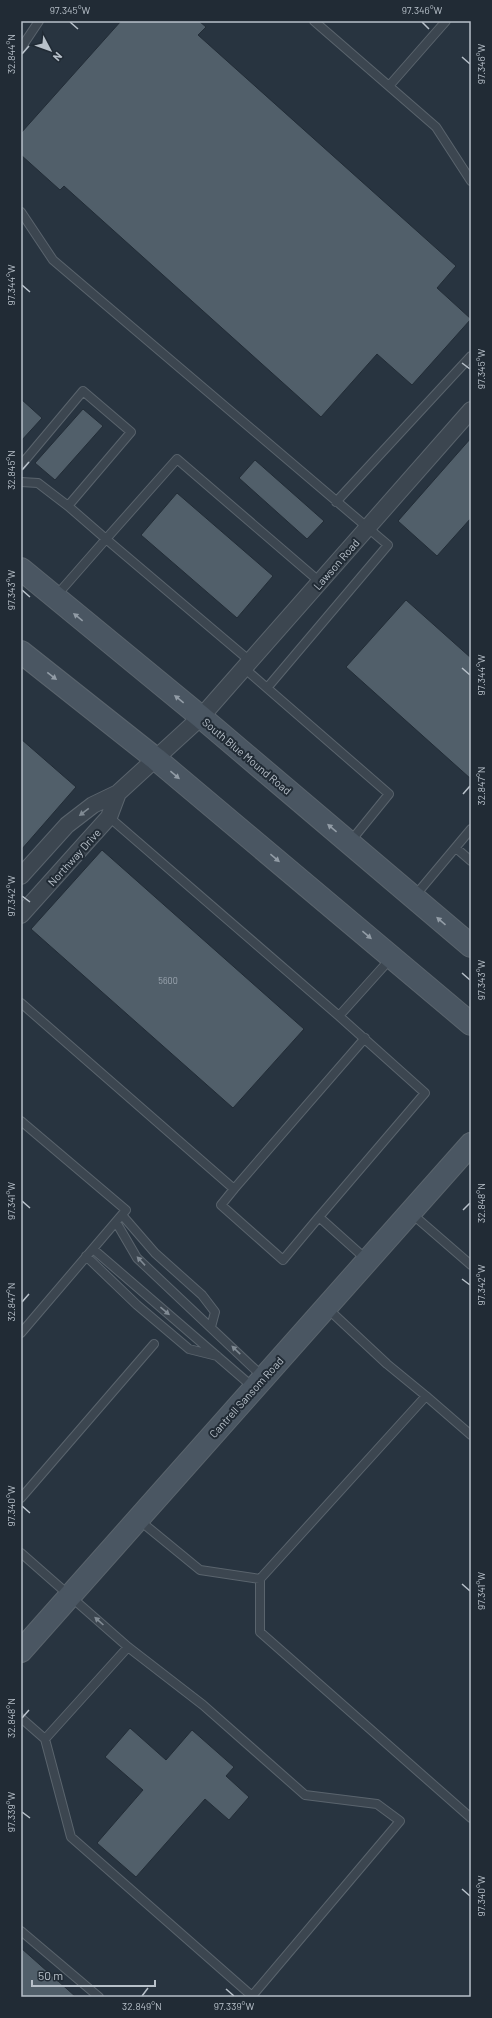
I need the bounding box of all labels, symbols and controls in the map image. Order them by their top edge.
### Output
text: 97.345°W [50,4,91,16]
text: 97.346°W [402,4,443,16]
north arrow [30,30,70,70]
text: 32.844°N [5,34,17,74]
text: 97.346°W [475,43,487,84]
text: N [51,50,65,64]
text: 97.344°W [5,264,17,306]
text: 97.345°W [475,348,487,389]
text: 32.845°N [5,450,17,490]
street label: Lawson Road [310,536,362,592]
text: 97.343°W [5,569,17,610]
one-way arrow [73,612,83,621]
text: 97.344°W [475,654,487,696]
one-way arrow [46,672,57,681]
one-way arrow [173,694,184,703]
street label: South Blue Mound Road [200,715,294,797]
text: 32.847°N [475,766,487,806]
one-way arrow [170,770,181,779]
one-way arrow [79,808,90,816]
one-way arrow [326,823,337,832]
street label: Northway Drive [45,826,103,888]
one-way arrow [270,854,280,863]
text: 97.342°W [5,875,17,916]
one-way arrow [436,916,447,925]
one-way arrow [362,931,373,940]
text: 97.343°W [475,959,487,1000]
house number: 5600 [158,975,178,986]
text: 97.341°W [5,1182,17,1220]
text: 32.848°N [475,1183,487,1223]
one-way arrow [136,1256,146,1266]
text: 97.342°W [475,1264,487,1305]
text: 32.847°N [5,1282,17,1322]
one-way arrow [160,1306,171,1315]
one-way arrow [231,1345,241,1355]
street label: Cantrell Sansom Road [206,1354,286,1440]
text: 97.340°W [5,1485,17,1527]
text: 97.341°W [475,1572,487,1610]
one-way arrow [94,1617,104,1626]
text: 32.848°N [5,1698,17,1738]
text: 97.339°W [5,1792,17,1832]
text: 97.340°W [475,1875,487,1917]
scale bar [32,1962,155,1988]
text: 50 m [38,1968,63,1982]
text: 32.849°N [122,2000,162,2012]
text: 97.339°W [214,2000,254,2012]

